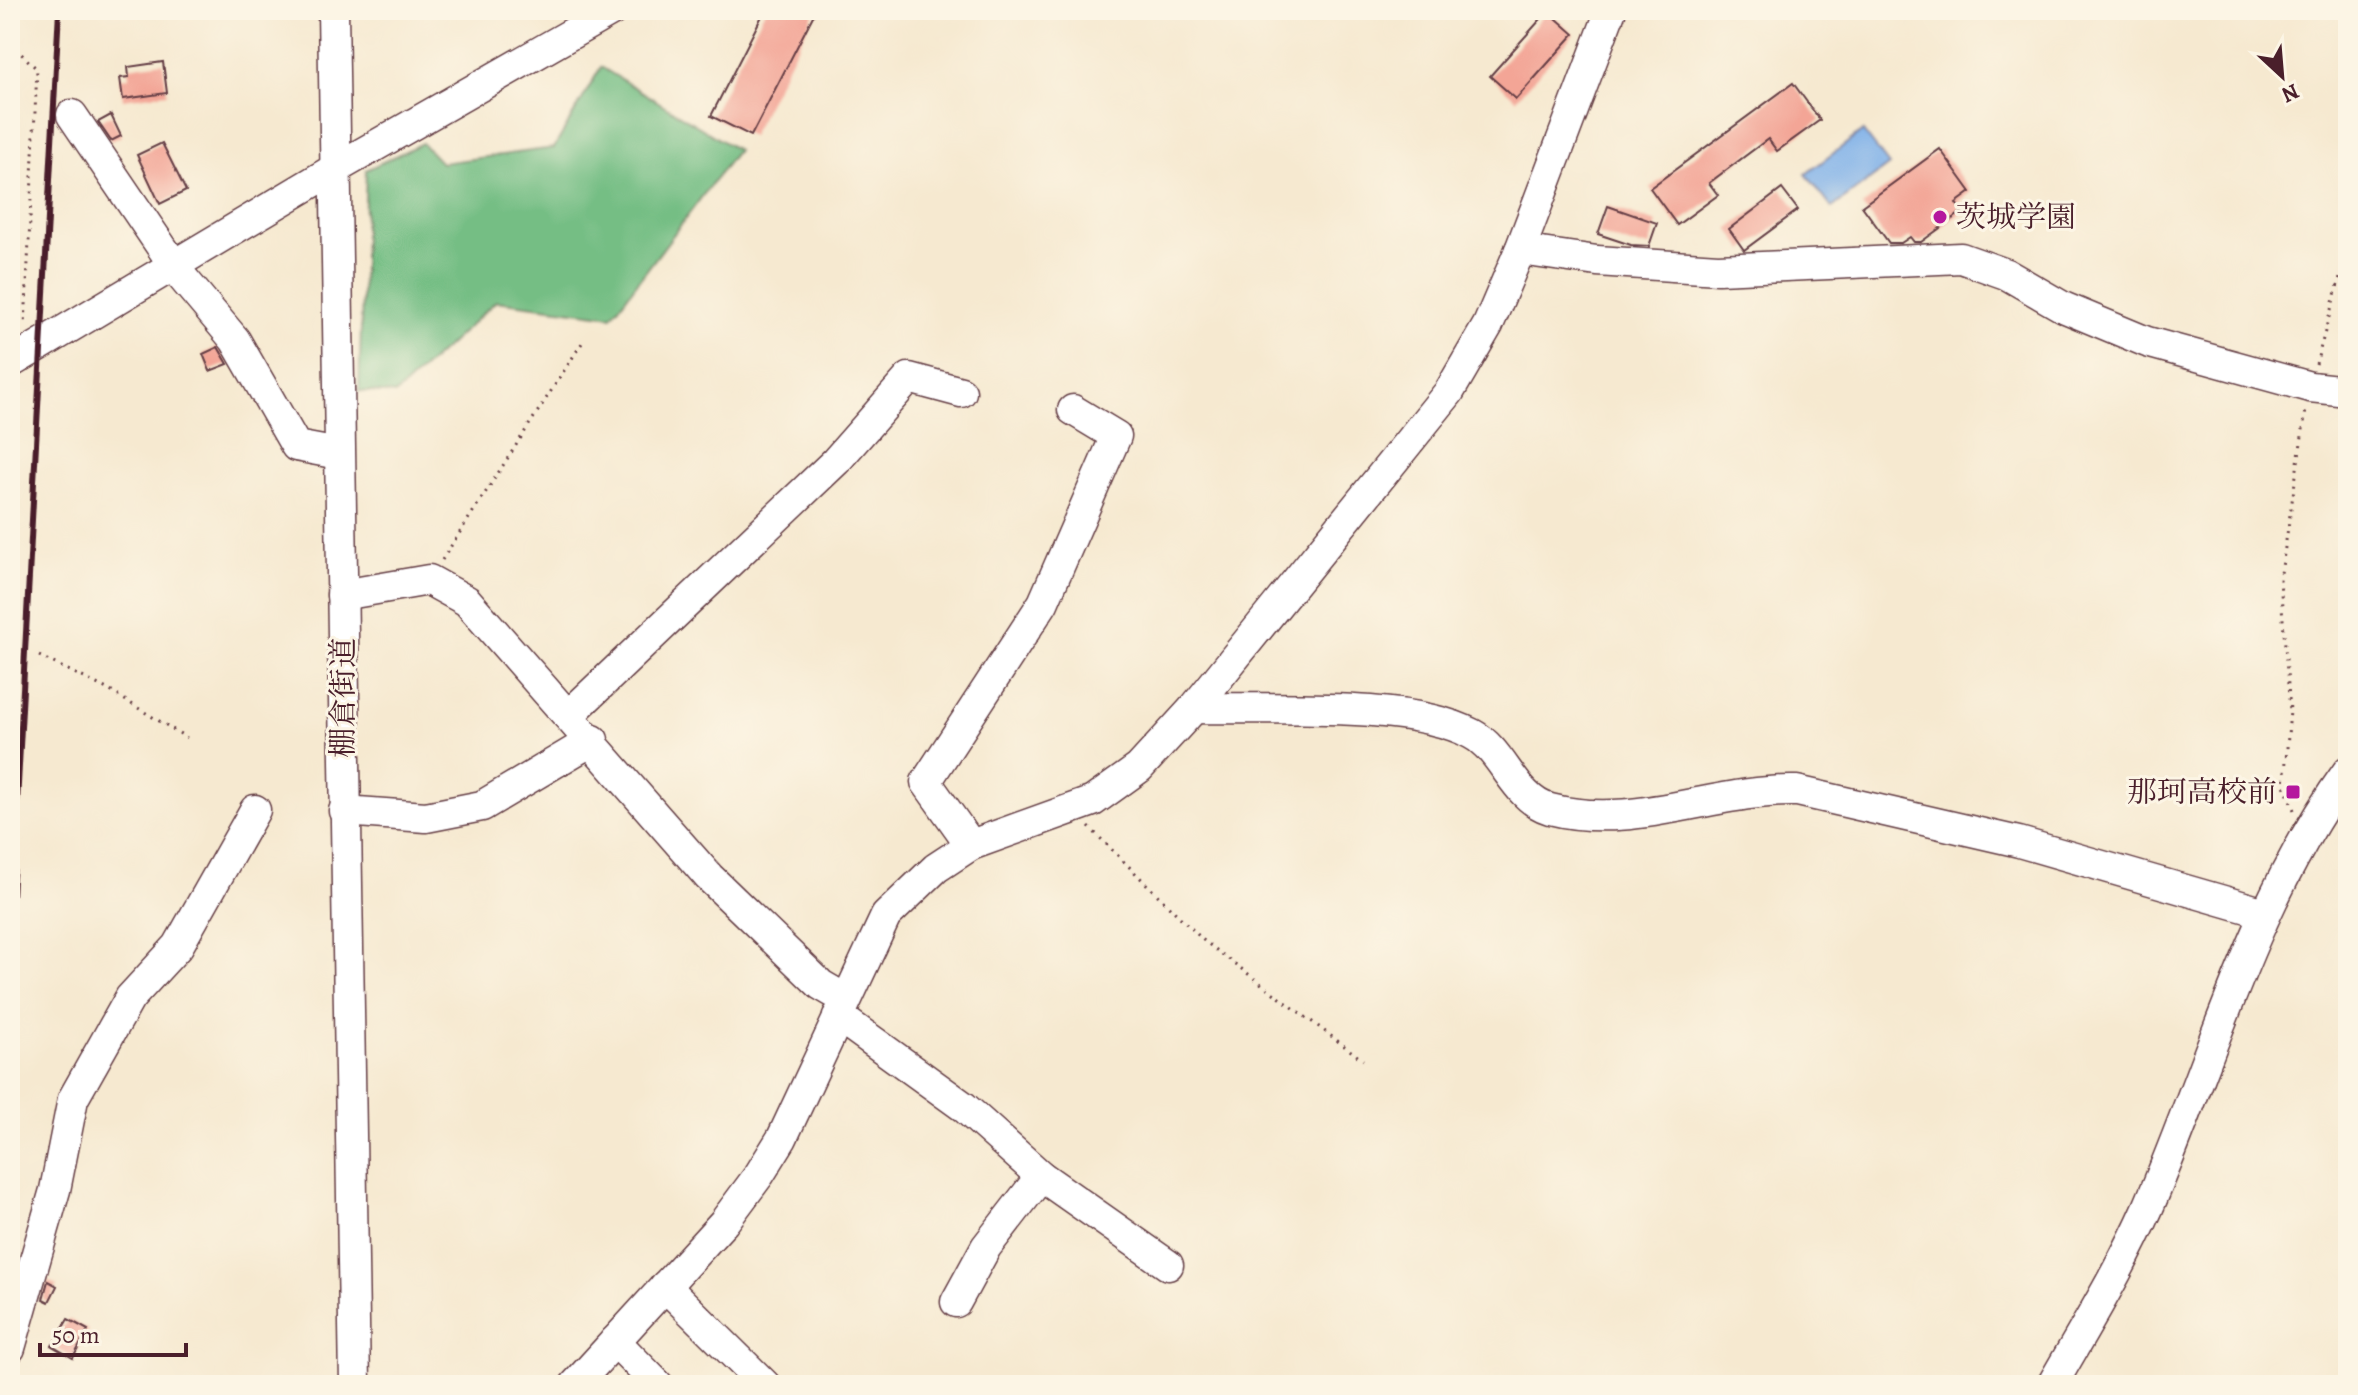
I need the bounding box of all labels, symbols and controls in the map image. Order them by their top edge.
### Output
north arrow [2242,36,2322,116]
text: N [2277,76,2304,110]
place label: 茨城学園 [1956,197,2076,237]
marker: 茨城学園 [1931,208,1949,226]
street label: 棚倉街道 [323,638,363,758]
place label: 那珂高校前 [2127,772,2277,812]
marker: 那珂高校前 [2284,783,2302,801]
scale bar [40,1307,186,1357]
text: 50 m [52,1319,100,1351]

